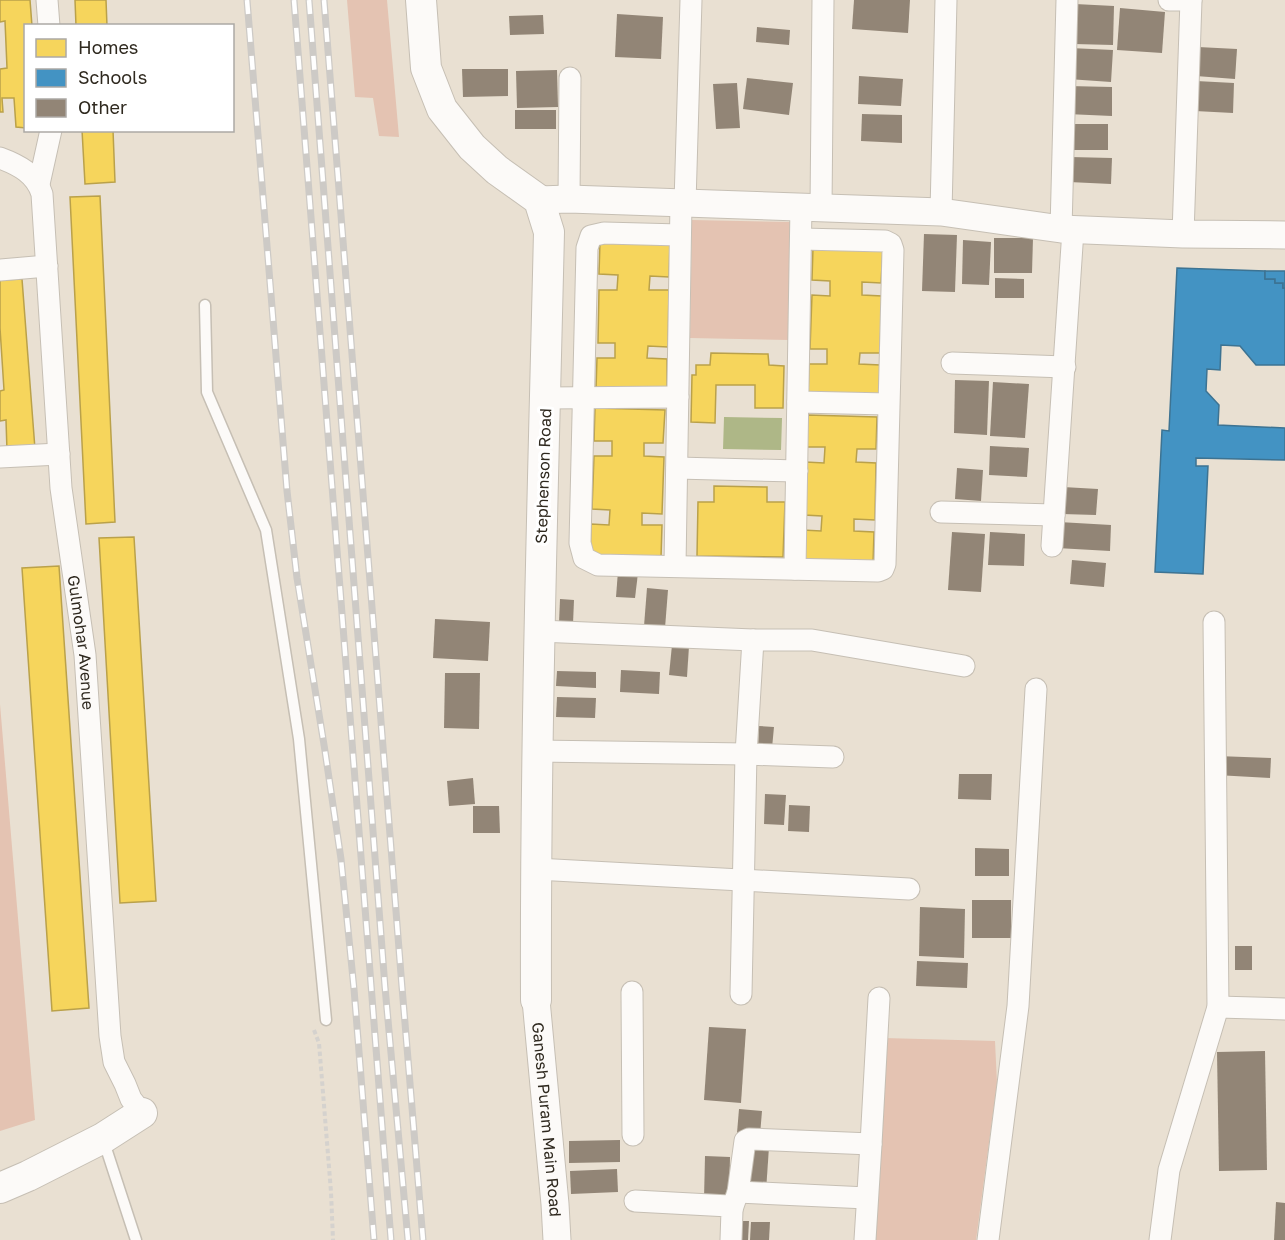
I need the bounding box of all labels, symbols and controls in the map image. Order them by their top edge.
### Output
legend [24,24,234,132]
text: Homes [78,36,138,58]
text: Schools [78,66,147,88]
text: Other [78,96,127,118]
street label: Stephenson Road [531,408,555,544]
street label: Gulmohar Avenue [64,574,99,710]
street label: Ganesh Puram Main Road [528,1021,566,1217]

